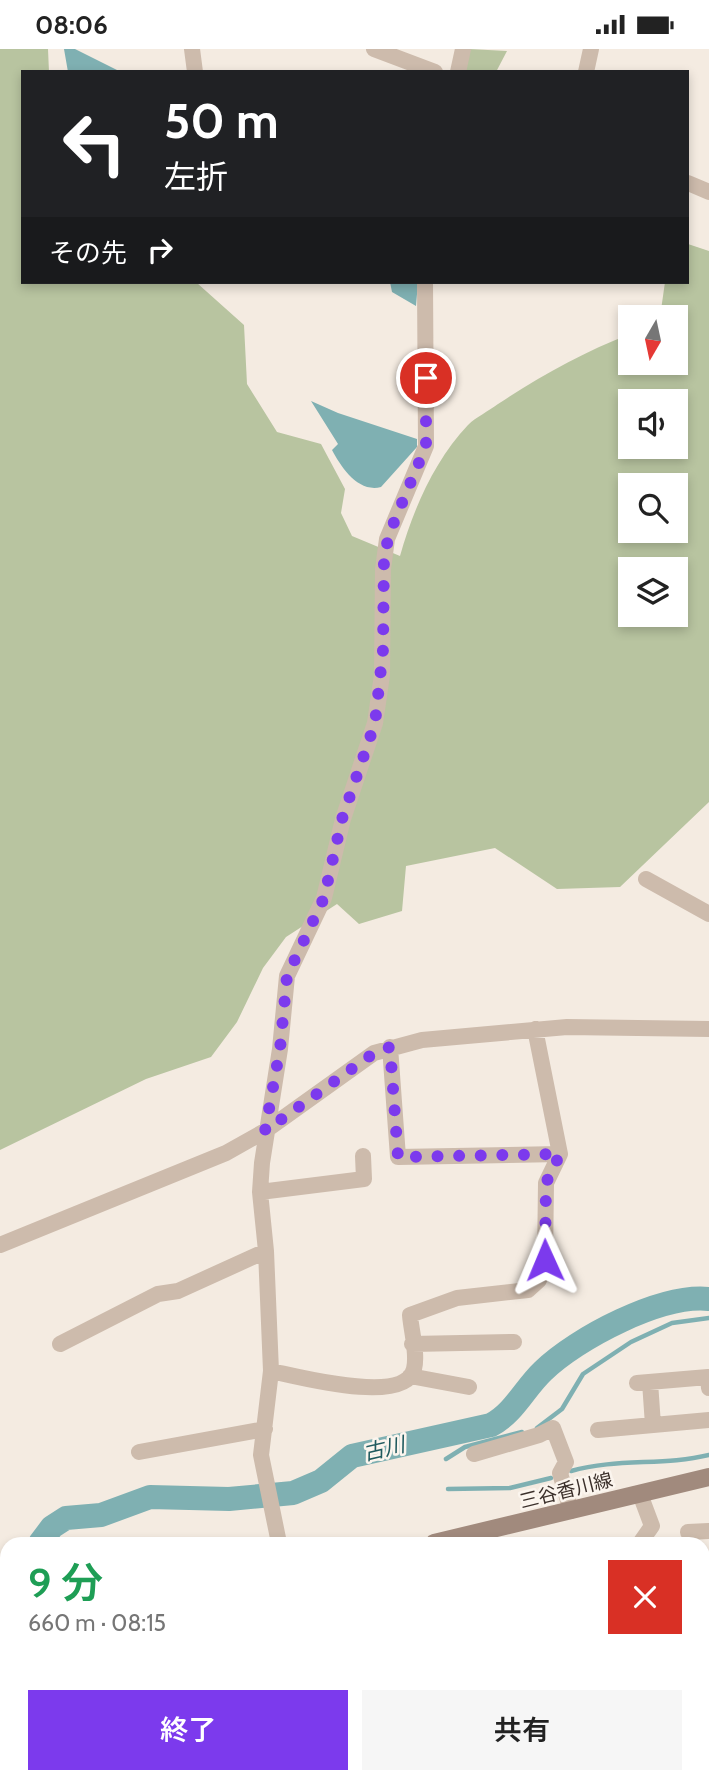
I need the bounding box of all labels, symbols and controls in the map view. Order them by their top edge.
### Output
text: 08:06 [35,9,108,41]
text: 50 m [164,91,279,150]
icon: left [49,98,140,189]
text: 左折 [164,157,228,196]
icon: right [141,231,179,269]
text: その先 [49,237,127,269]
north arrow [618,305,688,375]
map controls [618,305,688,627]
pin [396,348,456,408]
icon: arrive [407,359,445,397]
button: sound [618,389,688,459]
button: search [618,473,688,543]
button: layers [618,557,688,627]
position arrow [508,1223,582,1297]
water label: 古川 [361,1431,409,1465]
street label: 三谷香川線 [517,1468,615,1513]
text: 9 分 [28,1557,103,1609]
button: close [608,1560,682,1634]
text: 660 m · 08:15 [28,1609,166,1637]
button: 終了 [28,1690,348,1770]
button: 共有 [362,1690,682,1770]

